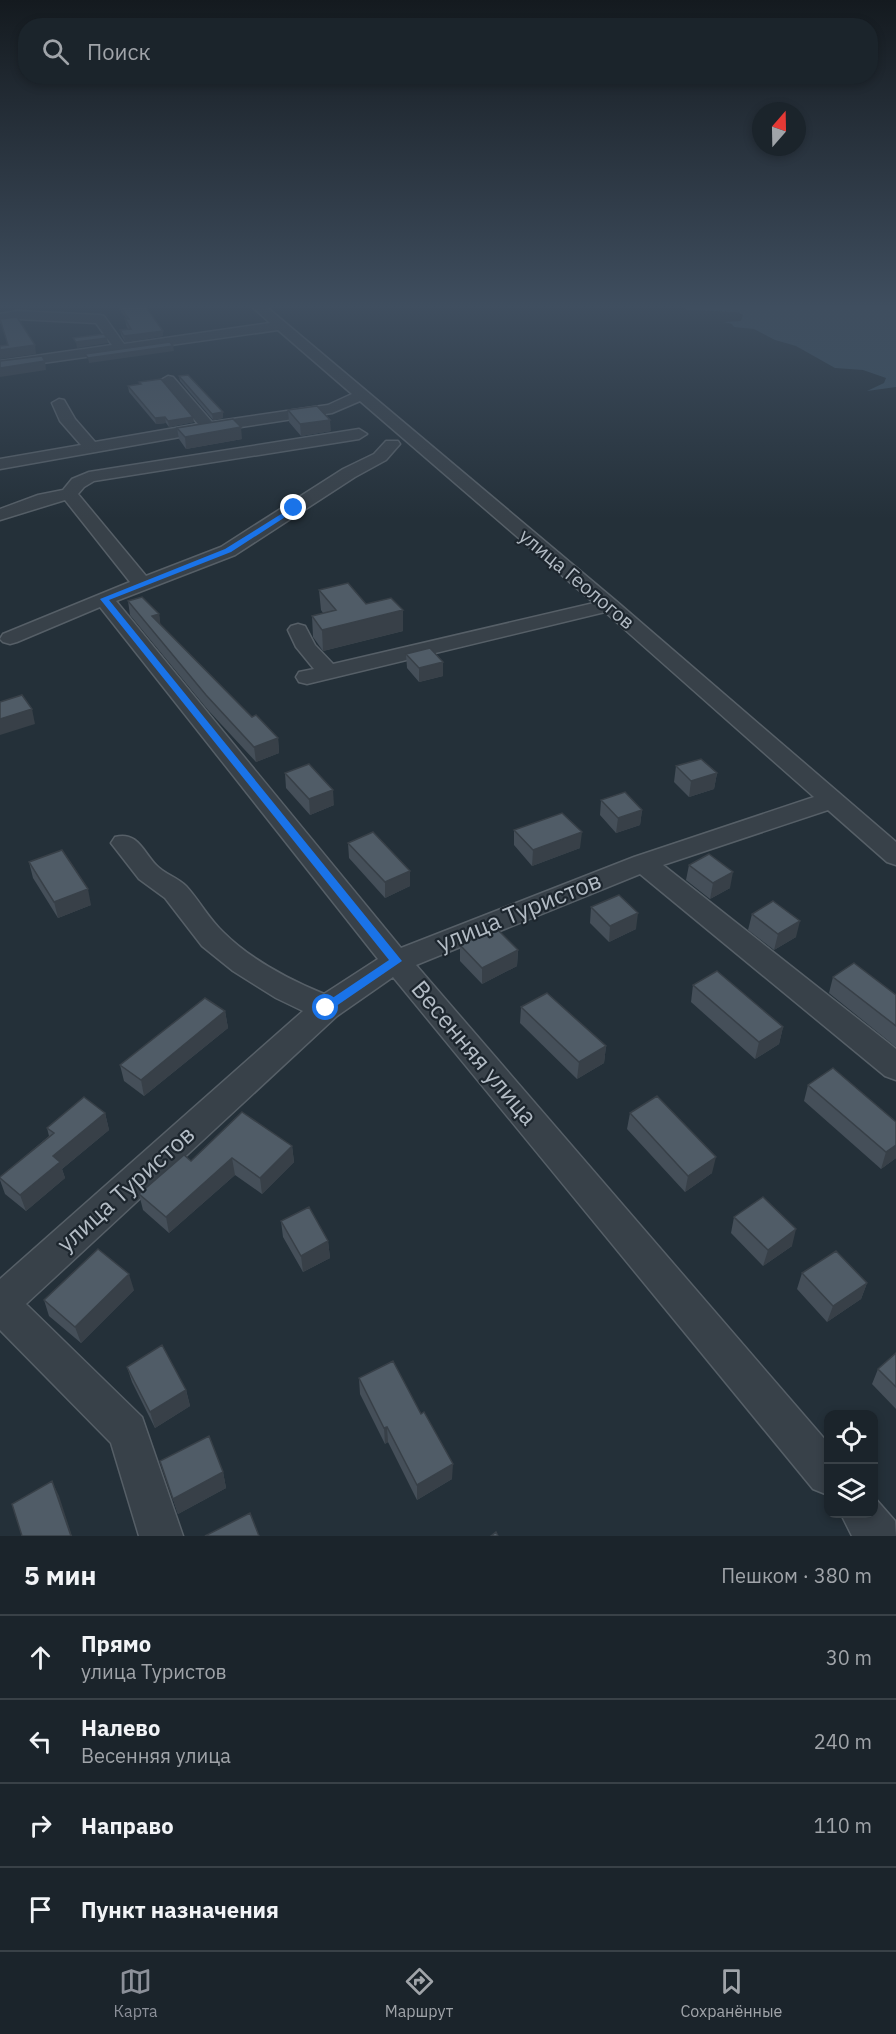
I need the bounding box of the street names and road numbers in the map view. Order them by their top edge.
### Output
street label: улица Геологов [514,522,641,635]
street label: улица Туристов [432,863,606,959]
street label: Весенняя улица [405,973,545,1132]
street label: улица Туристов [50,1118,201,1259]

